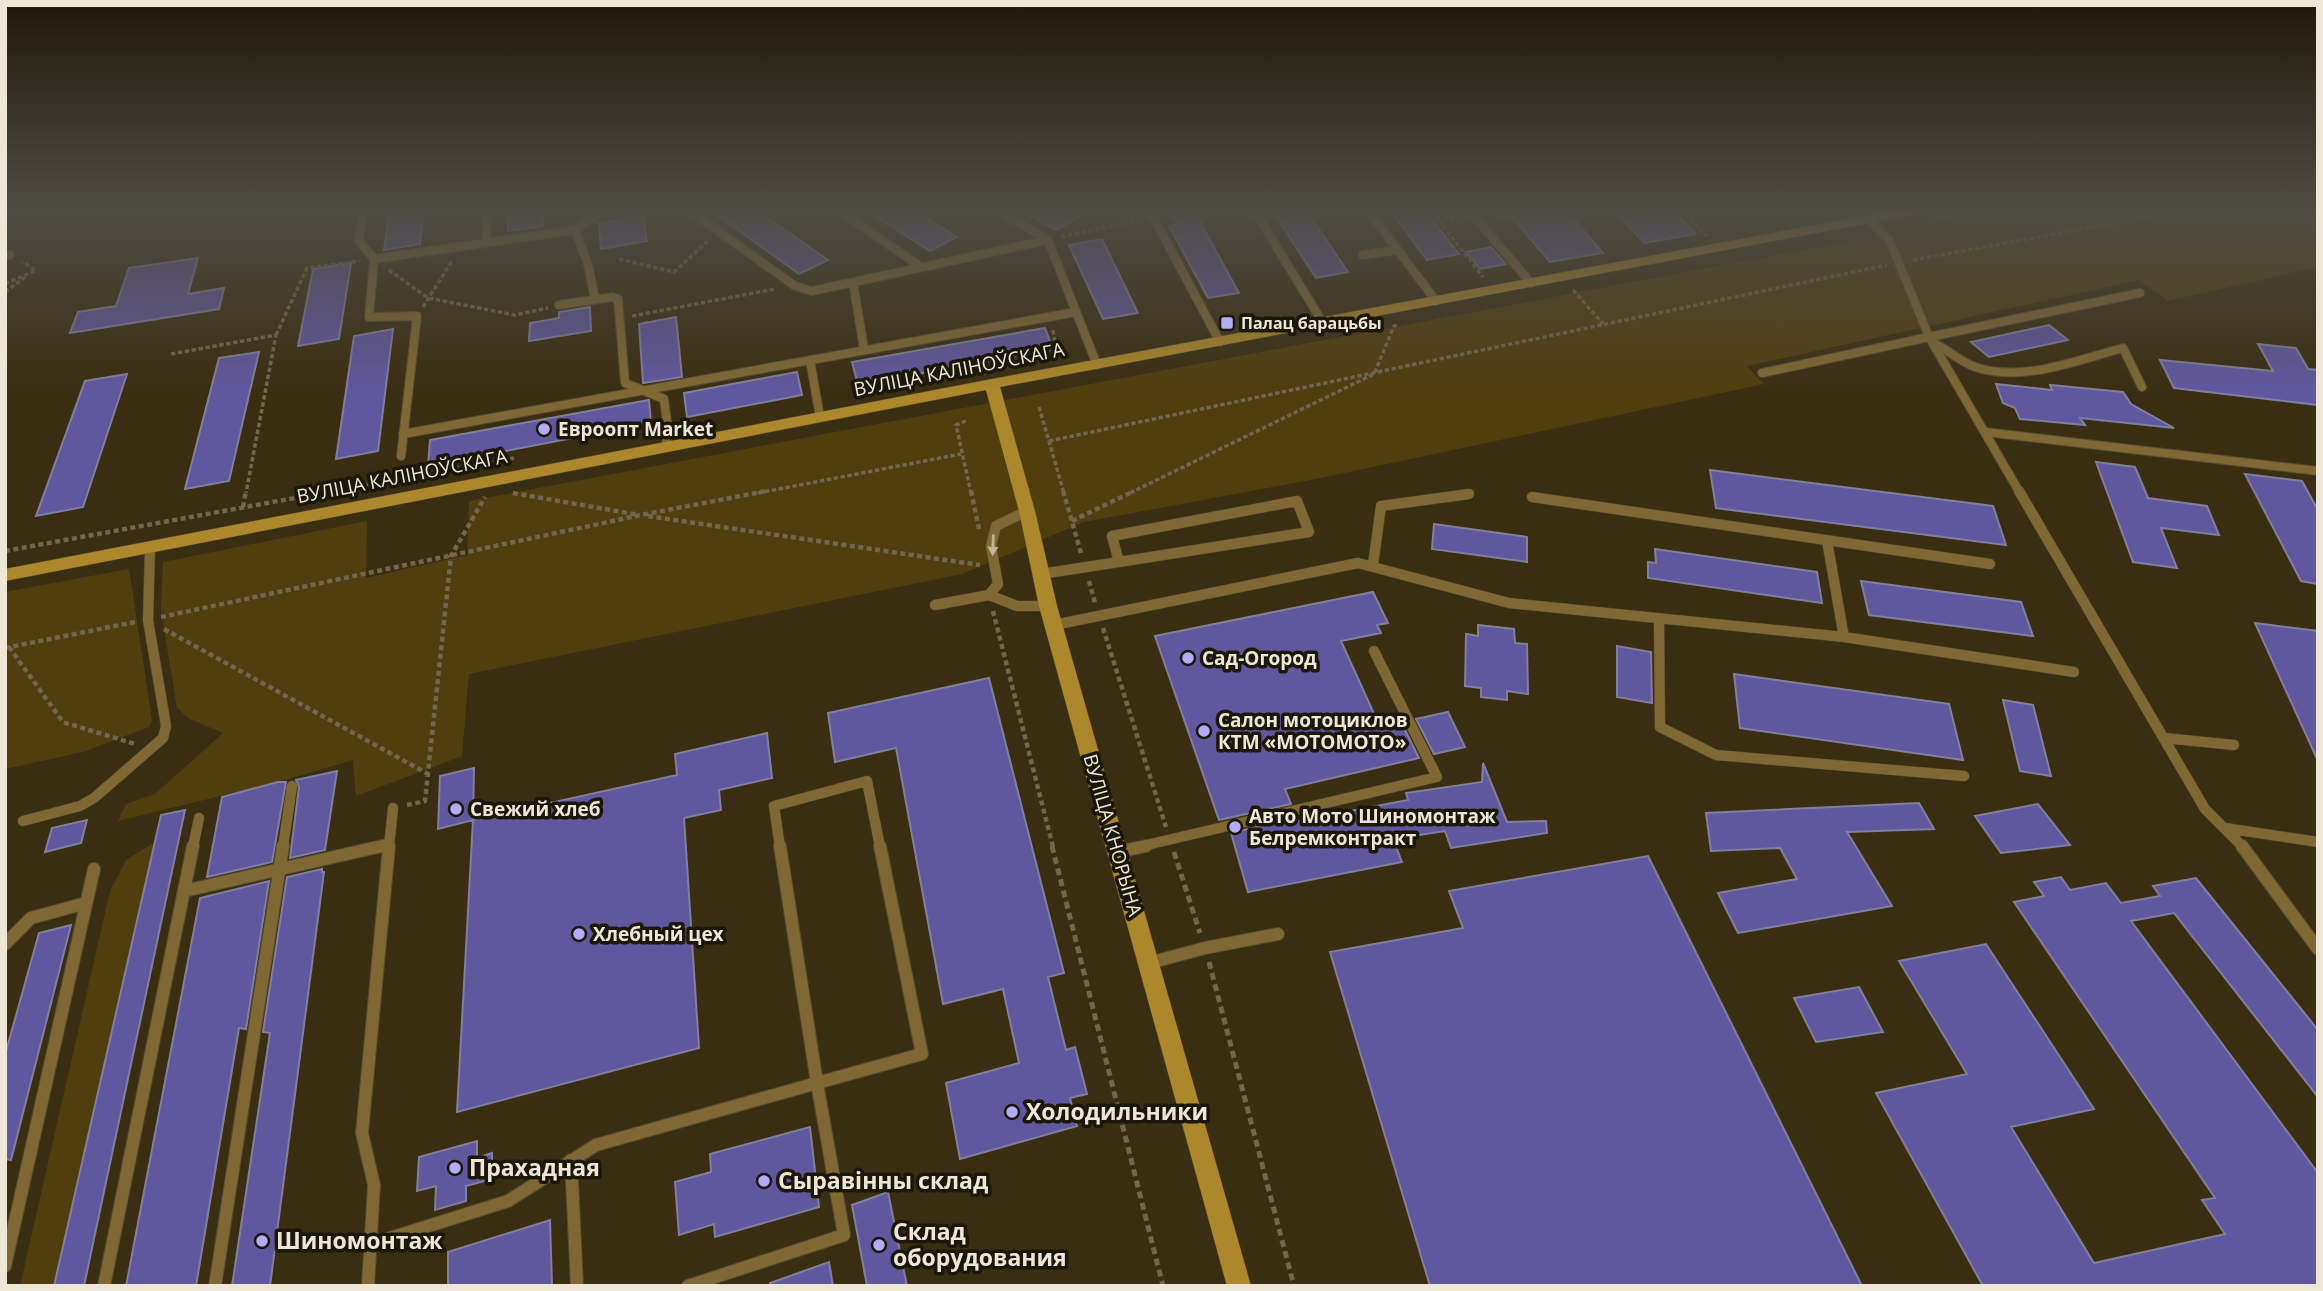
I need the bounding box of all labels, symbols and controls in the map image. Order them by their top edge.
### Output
place label: Палац барацьбы [1241,312,1382,334]
marker: Палац барацьбы [1219,315,1235,331]
street label: ВУЛІЦА КАЛІНОЎСКАГА [852,336,1066,402]
place label: Евроопт Market [558,416,713,442]
marker: Евроопт Market [536,421,552,437]
street label: ВУЛІЦА КАЛІНОЎСКАГА [295,443,509,509]
one-way arrow [988,534,999,556]
place label: Сад-Огород [1202,645,1317,671]
marker: Сад-Огород [1180,650,1196,666]
place label: Салон мотоциклов КТМ «МОТОМОТО» [1218,707,1408,755]
marker: Салон мотоциклов КТМ «МОТОМОТО» [1196,723,1212,739]
street label: ВУЛІЦА КНОРЫНА [1077,751,1149,919]
place label: Свежий хлеб [470,796,600,822]
marker: Свежий хлеб [448,801,464,817]
place label: Авто Мото Шиномонтаж Белремконтракт [1249,803,1496,851]
marker: Авто Мото Шиномонтаж Белремконтракт [1227,819,1243,835]
place label: Хлебный цех [593,921,724,947]
marker: Хлебный цех [571,926,587,942]
place label: Холодильники [1026,1095,1208,1127]
marker: Холодильники [1004,1104,1020,1120]
place label: Прахадная [469,1151,600,1183]
marker: Прахадная [447,1160,463,1176]
place label: Сыравінны склад [778,1164,988,1196]
marker: Сыравінны склад [756,1173,772,1189]
place label: Склад оборудования [893,1215,1067,1273]
place label: Шиномонтаж [276,1224,443,1256]
marker: Шиномонтаж [254,1233,270,1249]
marker: Склад оборудования [871,1237,887,1253]

